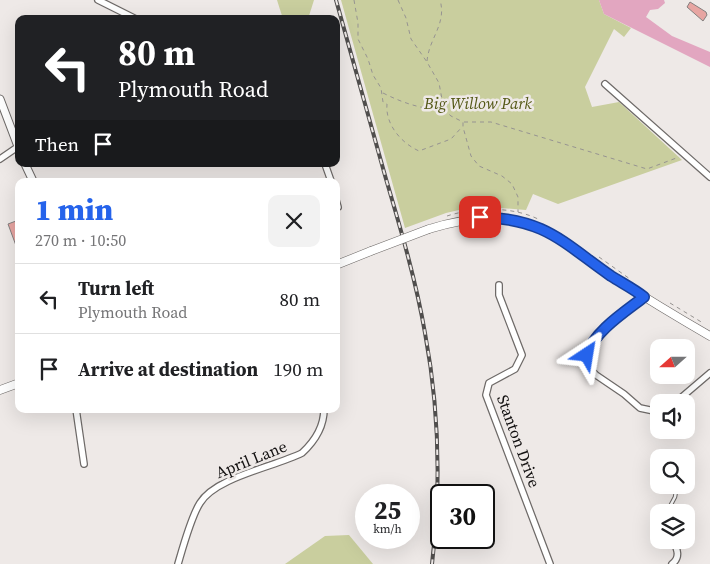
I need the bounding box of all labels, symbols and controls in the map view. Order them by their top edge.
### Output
text: 80 m [118,29,195,77]
icon: left [35,35,100,100]
text: Plymouth Road [118,74,268,104]
park label: Big Willow Park [423,92,532,114]
icon: arrive [89,130,117,158]
text: Then [35,131,79,157]
text: 1 min [35,189,113,230]
button: close [268,195,320,247]
pin [459,196,501,238]
icon: arrive [466,203,494,231]
text: 270 m · 10:50 [35,229,126,251]
text: Turn left [78,275,154,301]
icon: left [35,285,63,313]
text: 80 m [279,286,320,312]
text: Plymouth Road [78,301,187,323]
position arrow [560,328,612,380]
north arrow [650,339,695,384]
map controls [650,339,695,549]
icon: arrive [35,355,63,383]
text: Arrive at destination [78,356,258,382]
text: 190 m [273,356,323,382]
street label: Stanton Drive [492,392,546,490]
button: sound [650,394,695,439]
street label: April Lane [212,435,290,483]
button: search [650,449,695,494]
speed limit sign: 30 [430,484,495,549]
text: 25 [374,493,401,527]
button: layers [650,504,695,549]
text: km/h [373,521,402,537]

